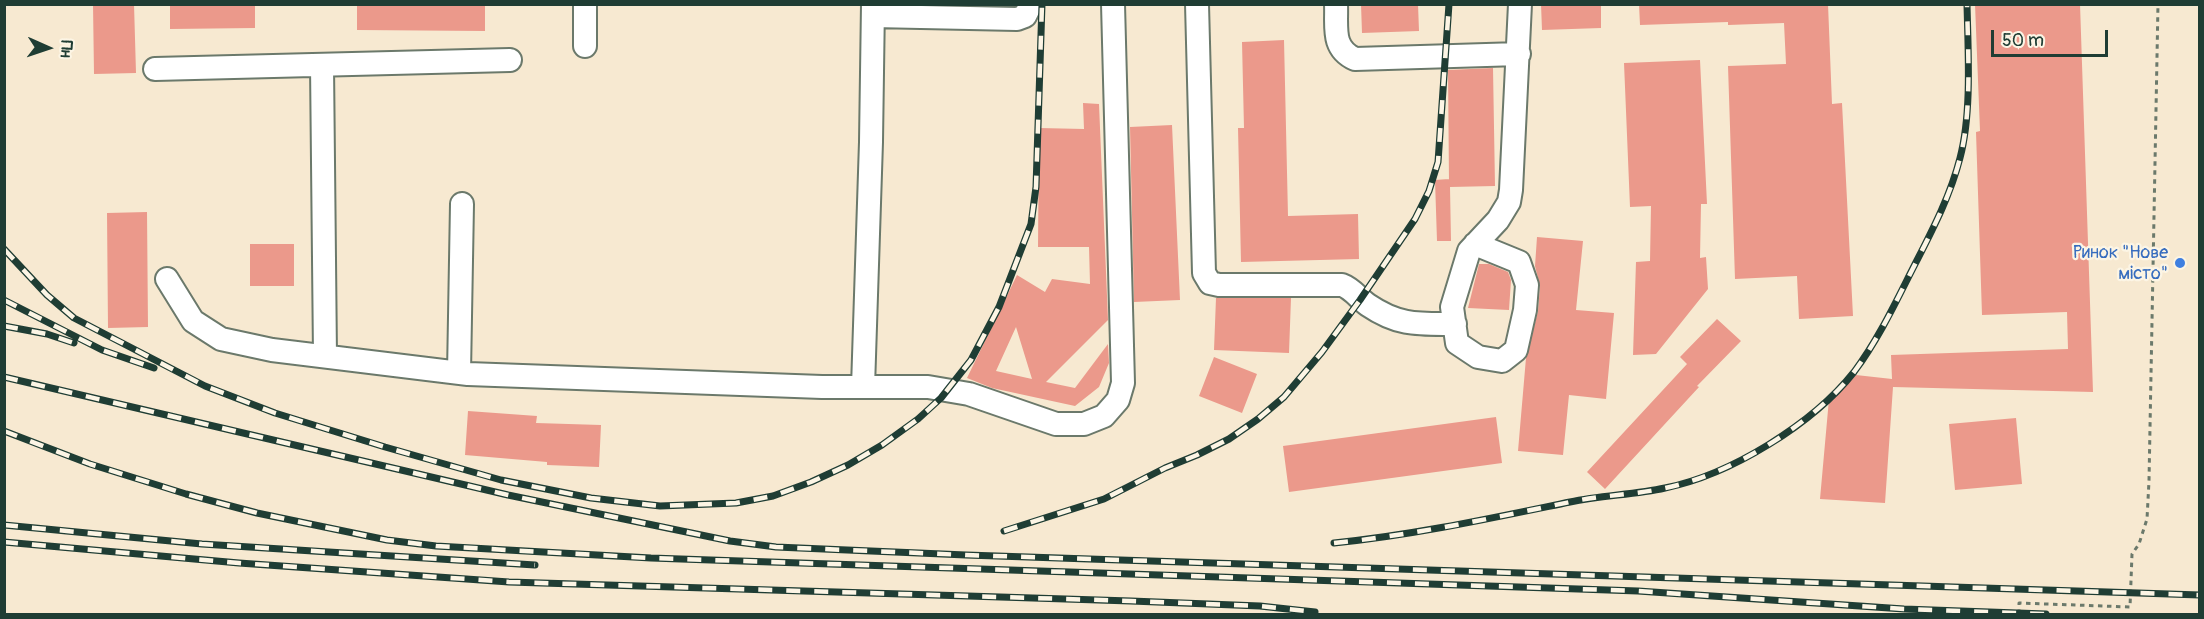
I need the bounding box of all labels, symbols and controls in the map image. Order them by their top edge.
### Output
north arrow [18,18,78,78]
scale bar [1994,18,2111,56]
text: 50 m [2002,29,2044,52]
text: Пн [56,40,76,58]
place label: Ринок "Нове місто" [2073,242,2168,284]
marker: Ринок "Нове місто" [2173,256,2187,270]

